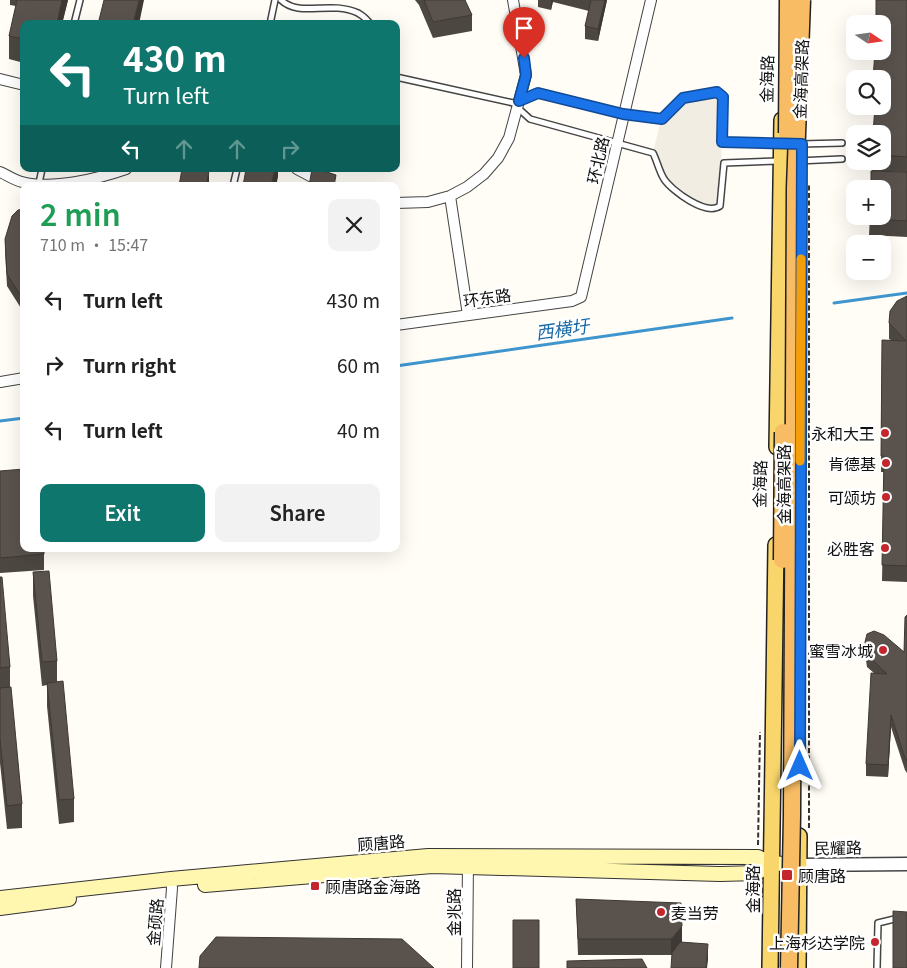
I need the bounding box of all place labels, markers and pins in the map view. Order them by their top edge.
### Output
pin [503,7,545,58]
place label: 永和大王 [811,421,875,445]
marker: 永和大王 [879,427,891,439]
place label: 肯德基 [828,451,876,475]
marker: 肯德基 [880,457,892,469]
place label: 可颂坊 [828,485,876,509]
marker: 可颂坊 [880,491,892,503]
place label: 必胜客 [827,536,875,560]
marker: 必胜客 [879,542,891,554]
place label: 蜜雪冰城 [809,638,873,662]
marker: 蜜雪冰城 [877,644,889,656]
place label: 顾唐路 [798,863,846,887]
marker: 顾唐路 [780,868,794,882]
place label: 顾唐路金海路 [325,874,421,898]
marker: 顾唐路金海路 [309,880,321,892]
place label: 麦当劳 [671,900,719,924]
marker: 麦当劳 [655,906,667,918]
place label: 上海杉达学院 [769,930,865,954]
marker: 上海杉达学院 [869,936,881,948]

